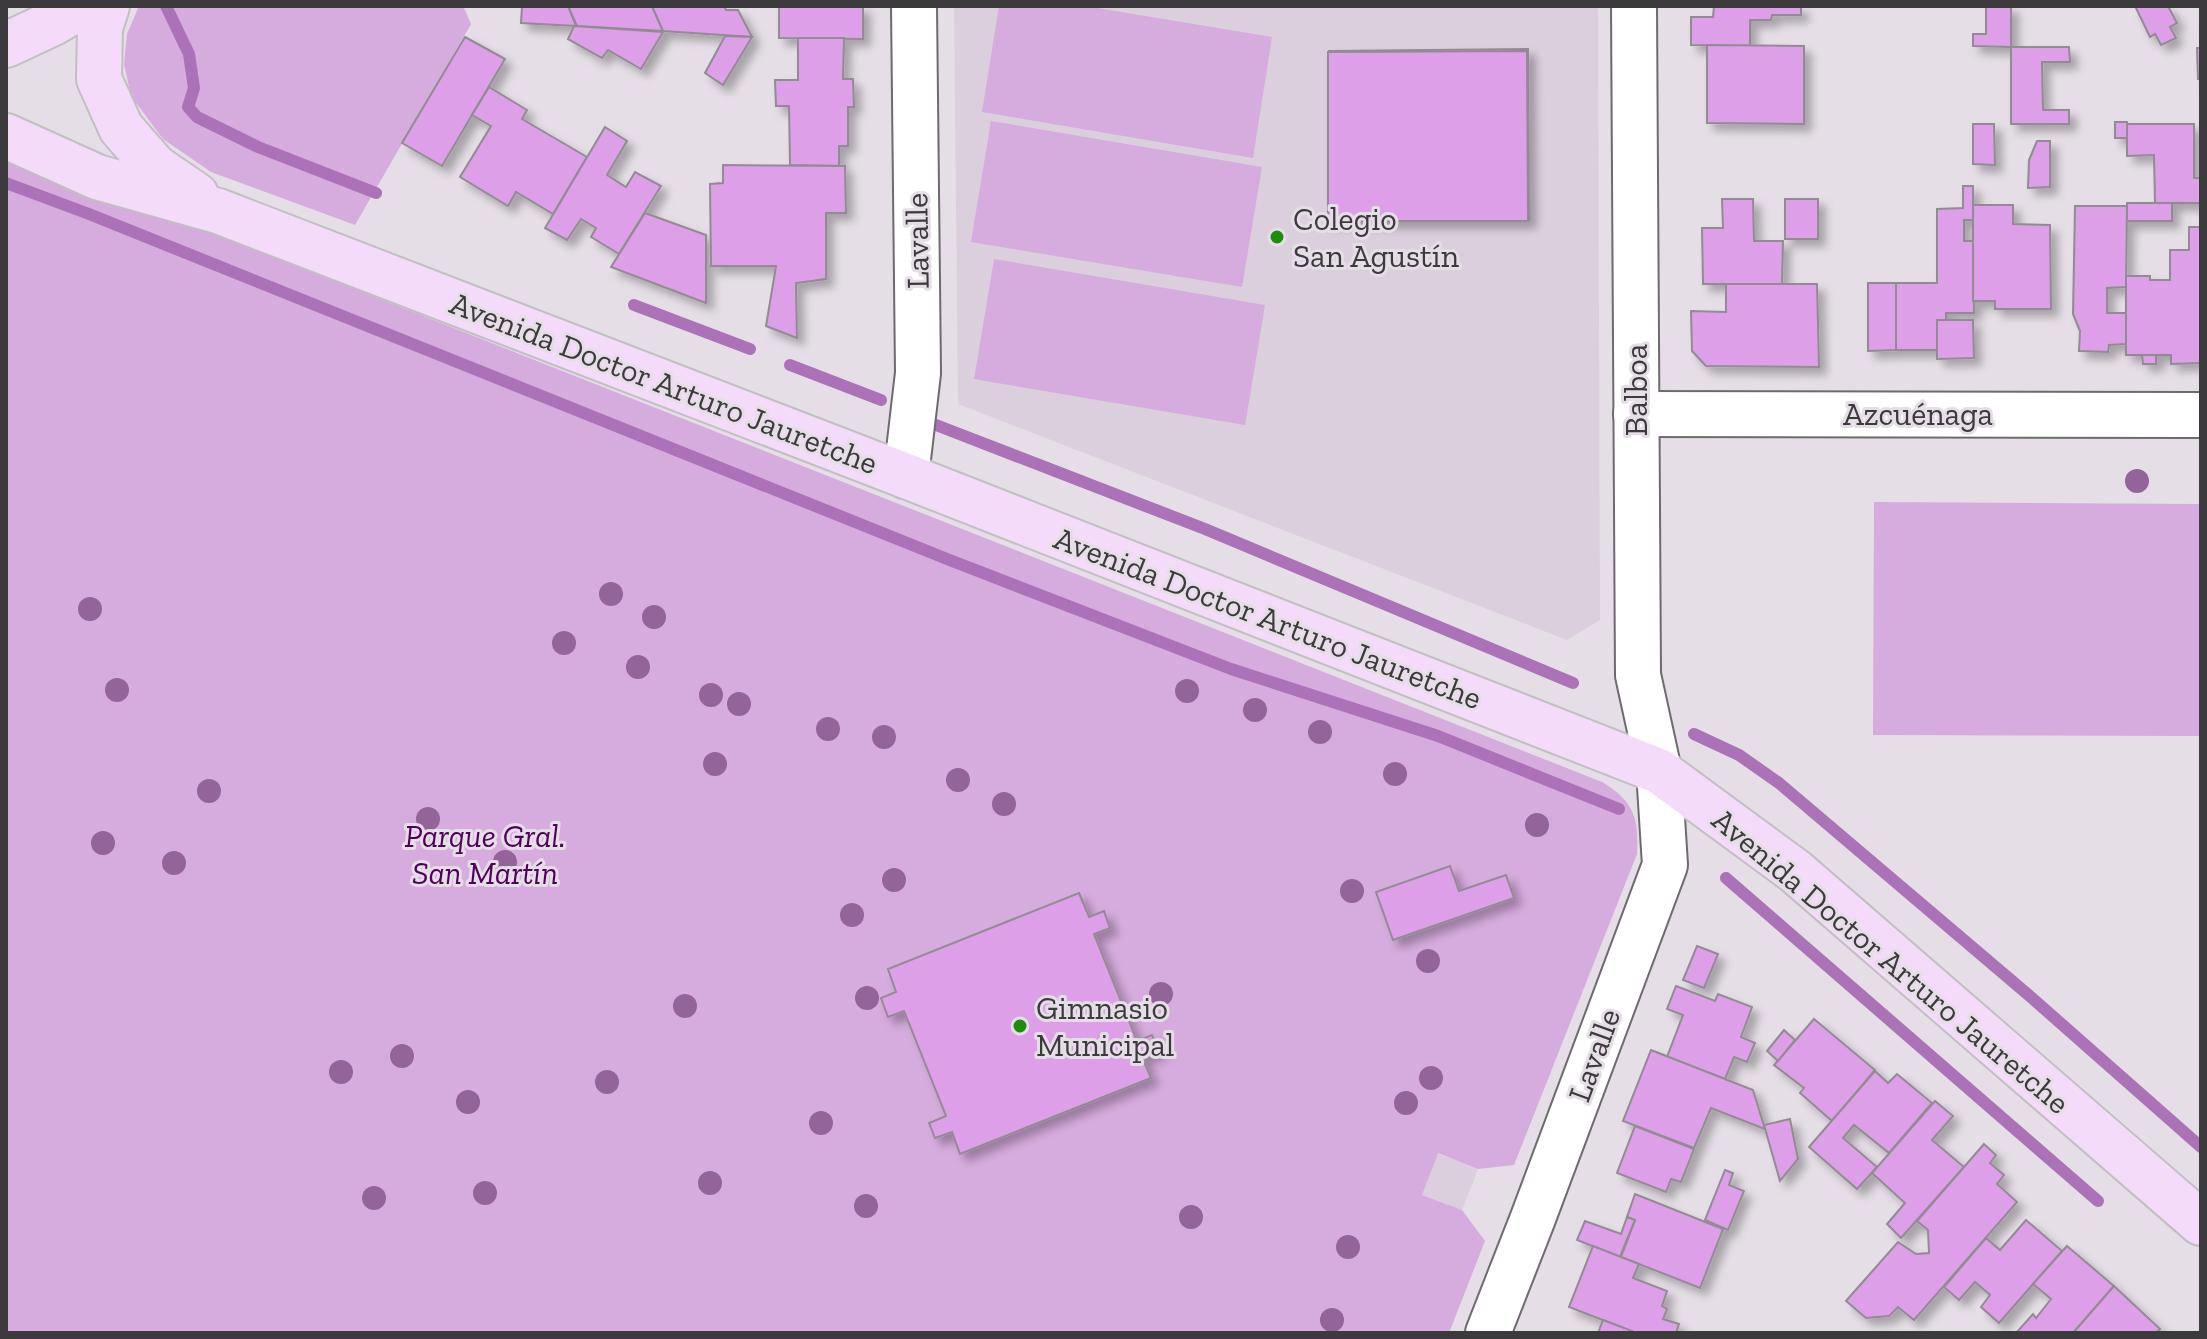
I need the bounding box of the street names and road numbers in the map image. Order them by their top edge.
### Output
street label: Lavalle [897,193,937,289]
street label: Avenida Doctor Arturo Jauretche [445,284,883,482]
street label: Balboa [1617,344,1655,436]
street label: Azcuénaga [1843,395,1993,433]
street label: Avenida Doctor Arturo Jauretche [1049,519,1487,717]
street label: Avenida Doctor Arturo Jauretche [1705,800,2077,1122]
street label: Lavalle [1560,1003,1628,1107]

